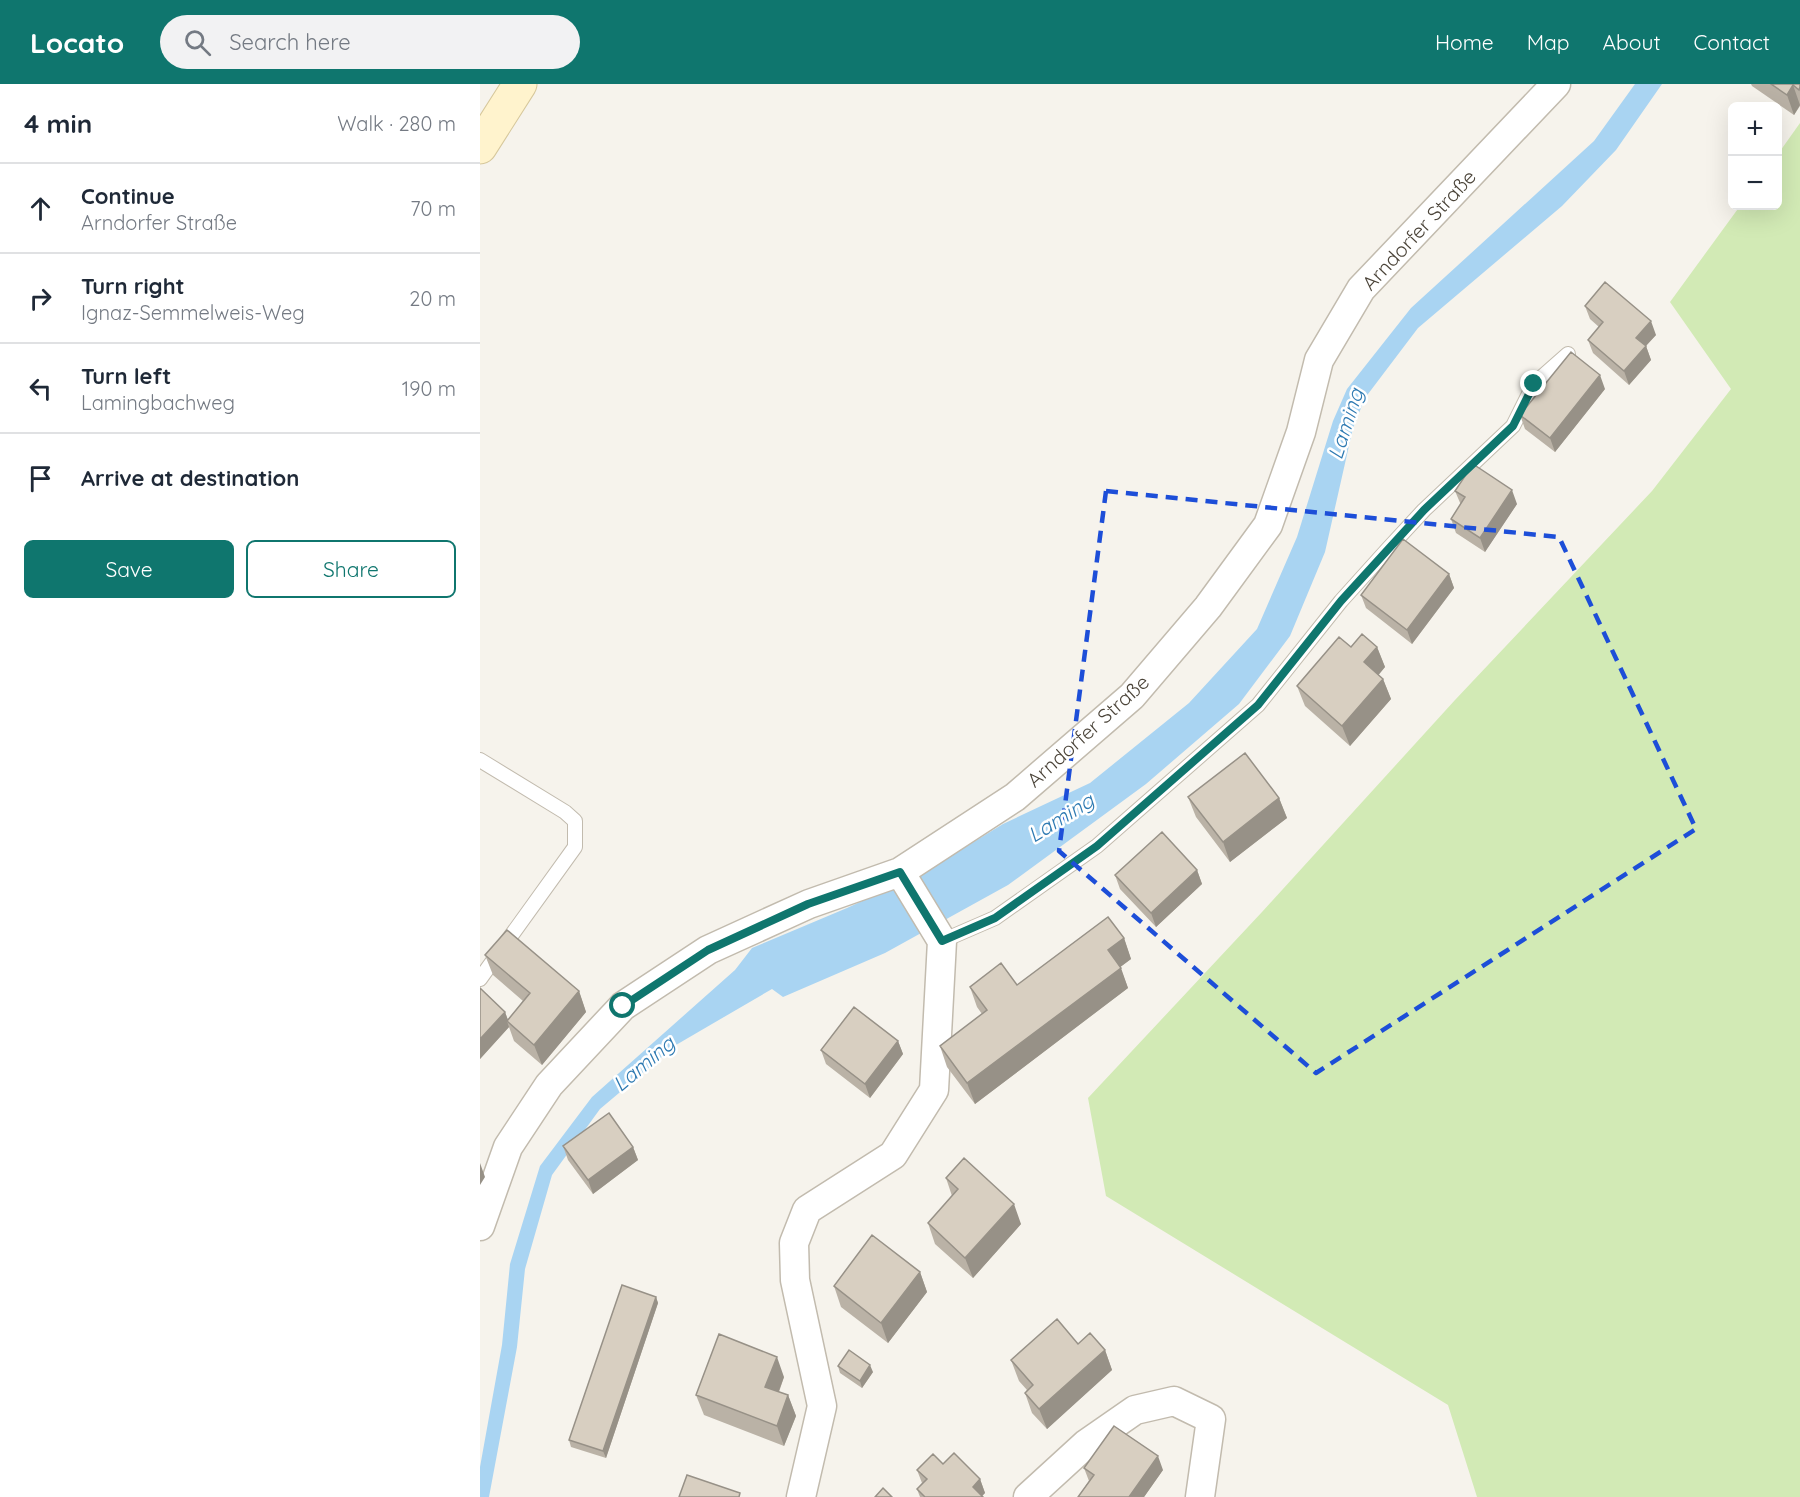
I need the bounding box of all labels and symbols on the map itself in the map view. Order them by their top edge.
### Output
street label: Arndorfer Straße [1356,164,1481,295]
route end [1520,370,1546,396]
water label: Laming [1321,383,1369,462]
street label: Arndorfer Straße [1021,669,1154,792]
water label: Laming [1023,786,1100,847]
route start [609,992,635,1018]
water label: Laming [607,1029,681,1097]

